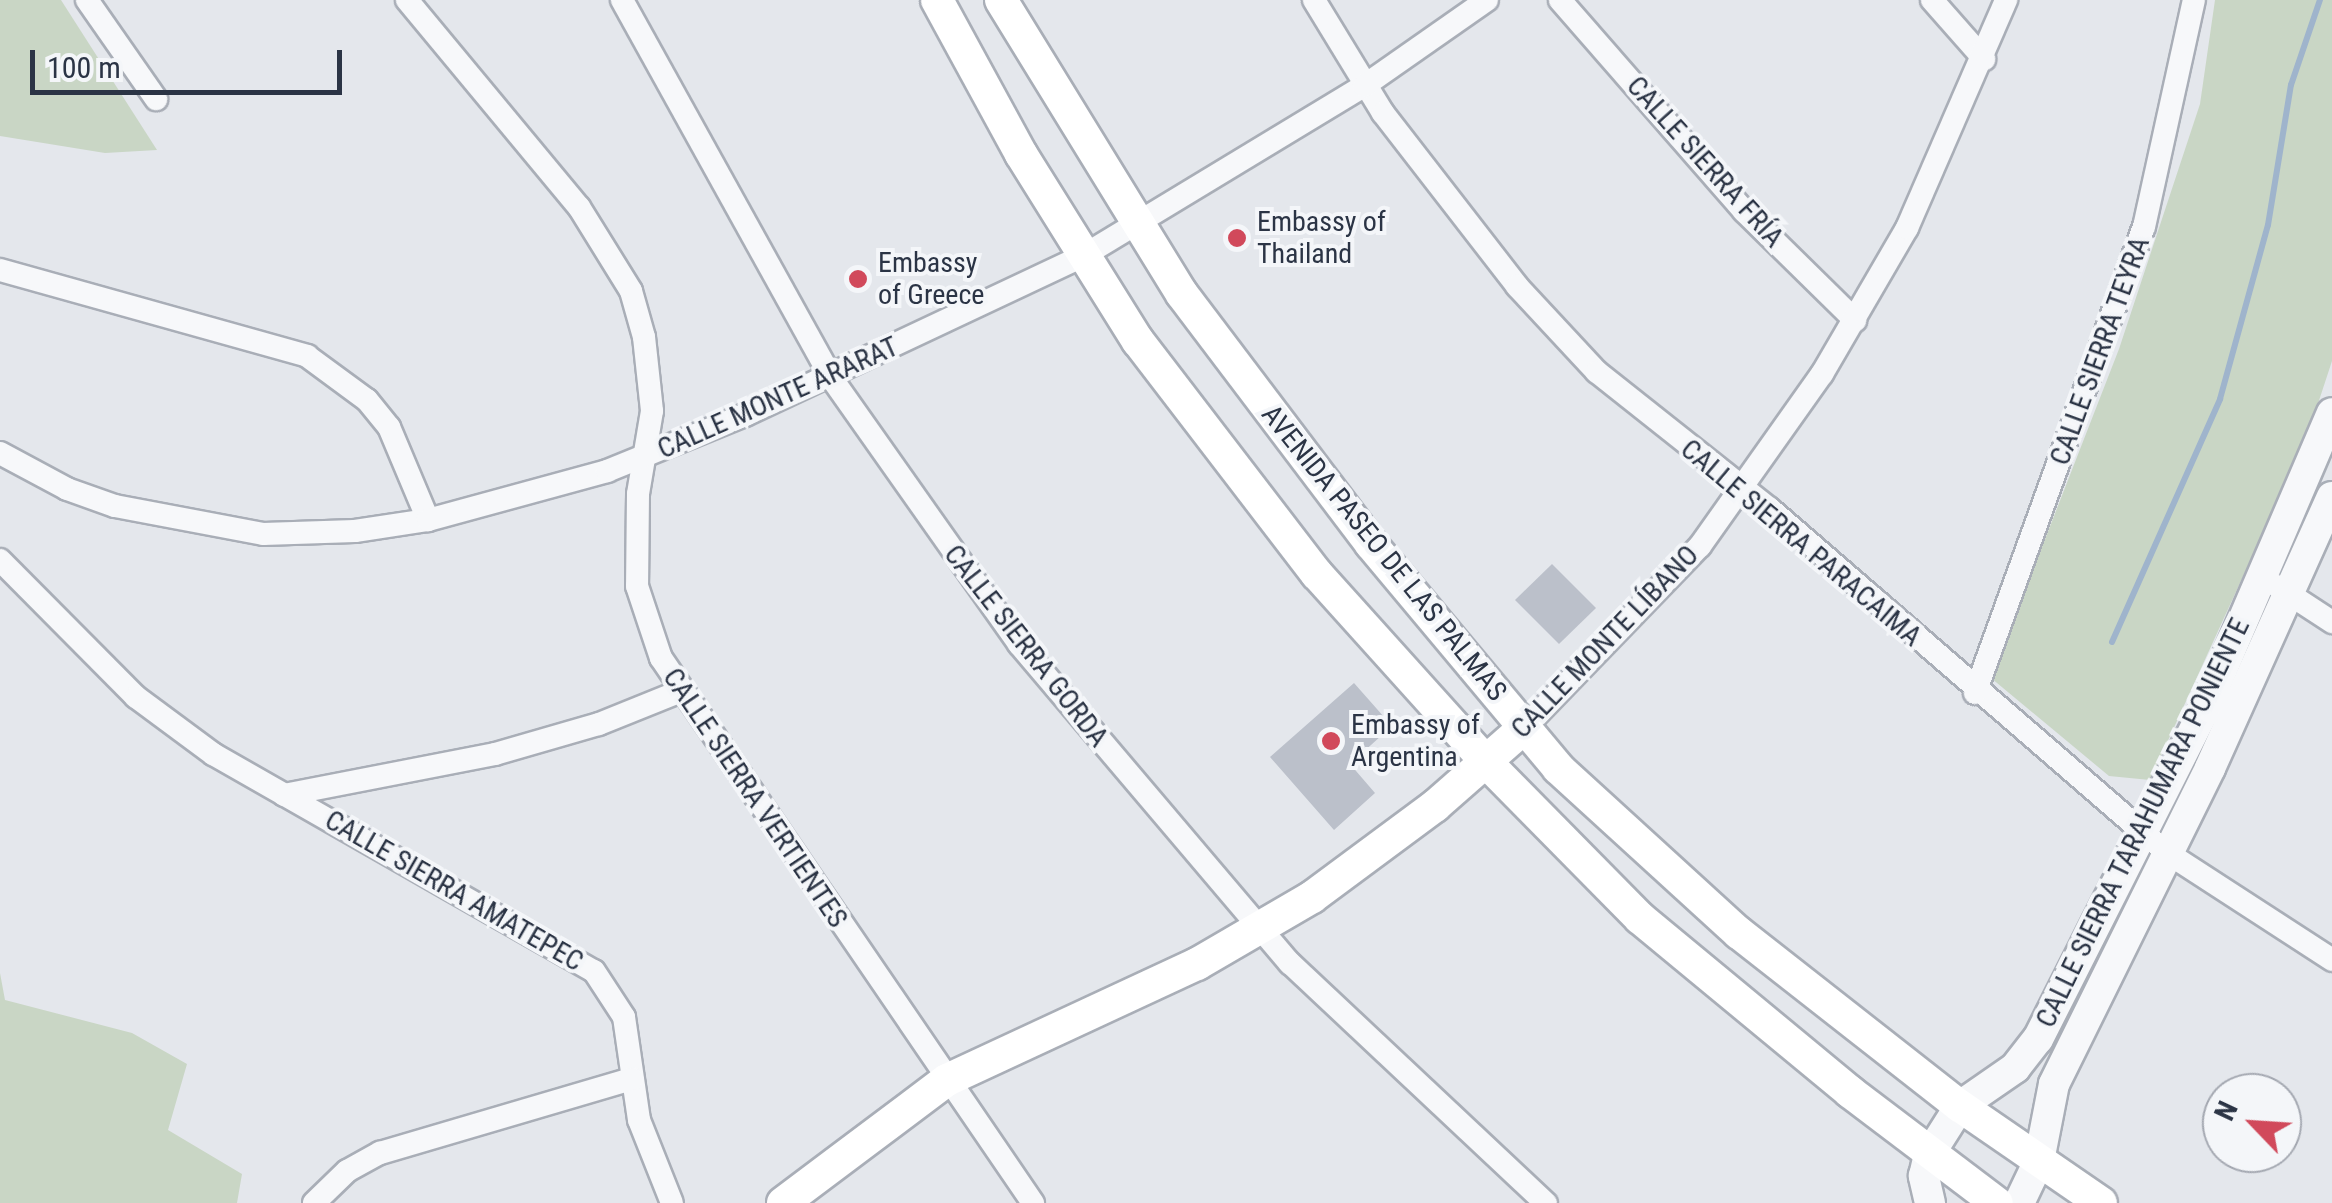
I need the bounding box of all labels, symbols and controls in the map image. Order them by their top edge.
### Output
scale bar [35,30,348,92]
text: 100 m [47,50,121,85]
street label: CALLE SIERRA FRÍA [1619,70,1791,254]
place label: Embassy of Thailand [1257,205,1386,271]
marker: Embassy of Thailand [1226,227,1248,249]
street label: CALLE SIERRA TEYRA [2043,232,2157,470]
place label: Embassy of Greece [878,246,984,312]
marker: Embassy of Greece [847,268,869,290]
street label: CALLE MONTE ARARAT [652,330,904,466]
street label: AVENIDA PASEO DE LAS PALMAS [1254,398,1514,708]
street label: CALLE SIERRA PARACAIMA [1674,432,1928,654]
street label: CALLE SIERRA GORDA [937,538,1115,754]
street label: CALLE MONTE LÍBANO [1504,539,1706,745]
street label: CALLE SIERRA TARAHUMARA PONIENTE [2029,613,2257,1033]
street label: CALLE SIERRA VERTIENTES [656,662,854,934]
place label: Embassy of Argentina [1351,708,1480,774]
marker: Embassy of Argentina [1320,730,1342,752]
street label: CALLE SIERRA AMATEPEC [319,803,589,979]
north arrow [2202,1073,2302,1173]
text: N [2208,1096,2245,1126]

